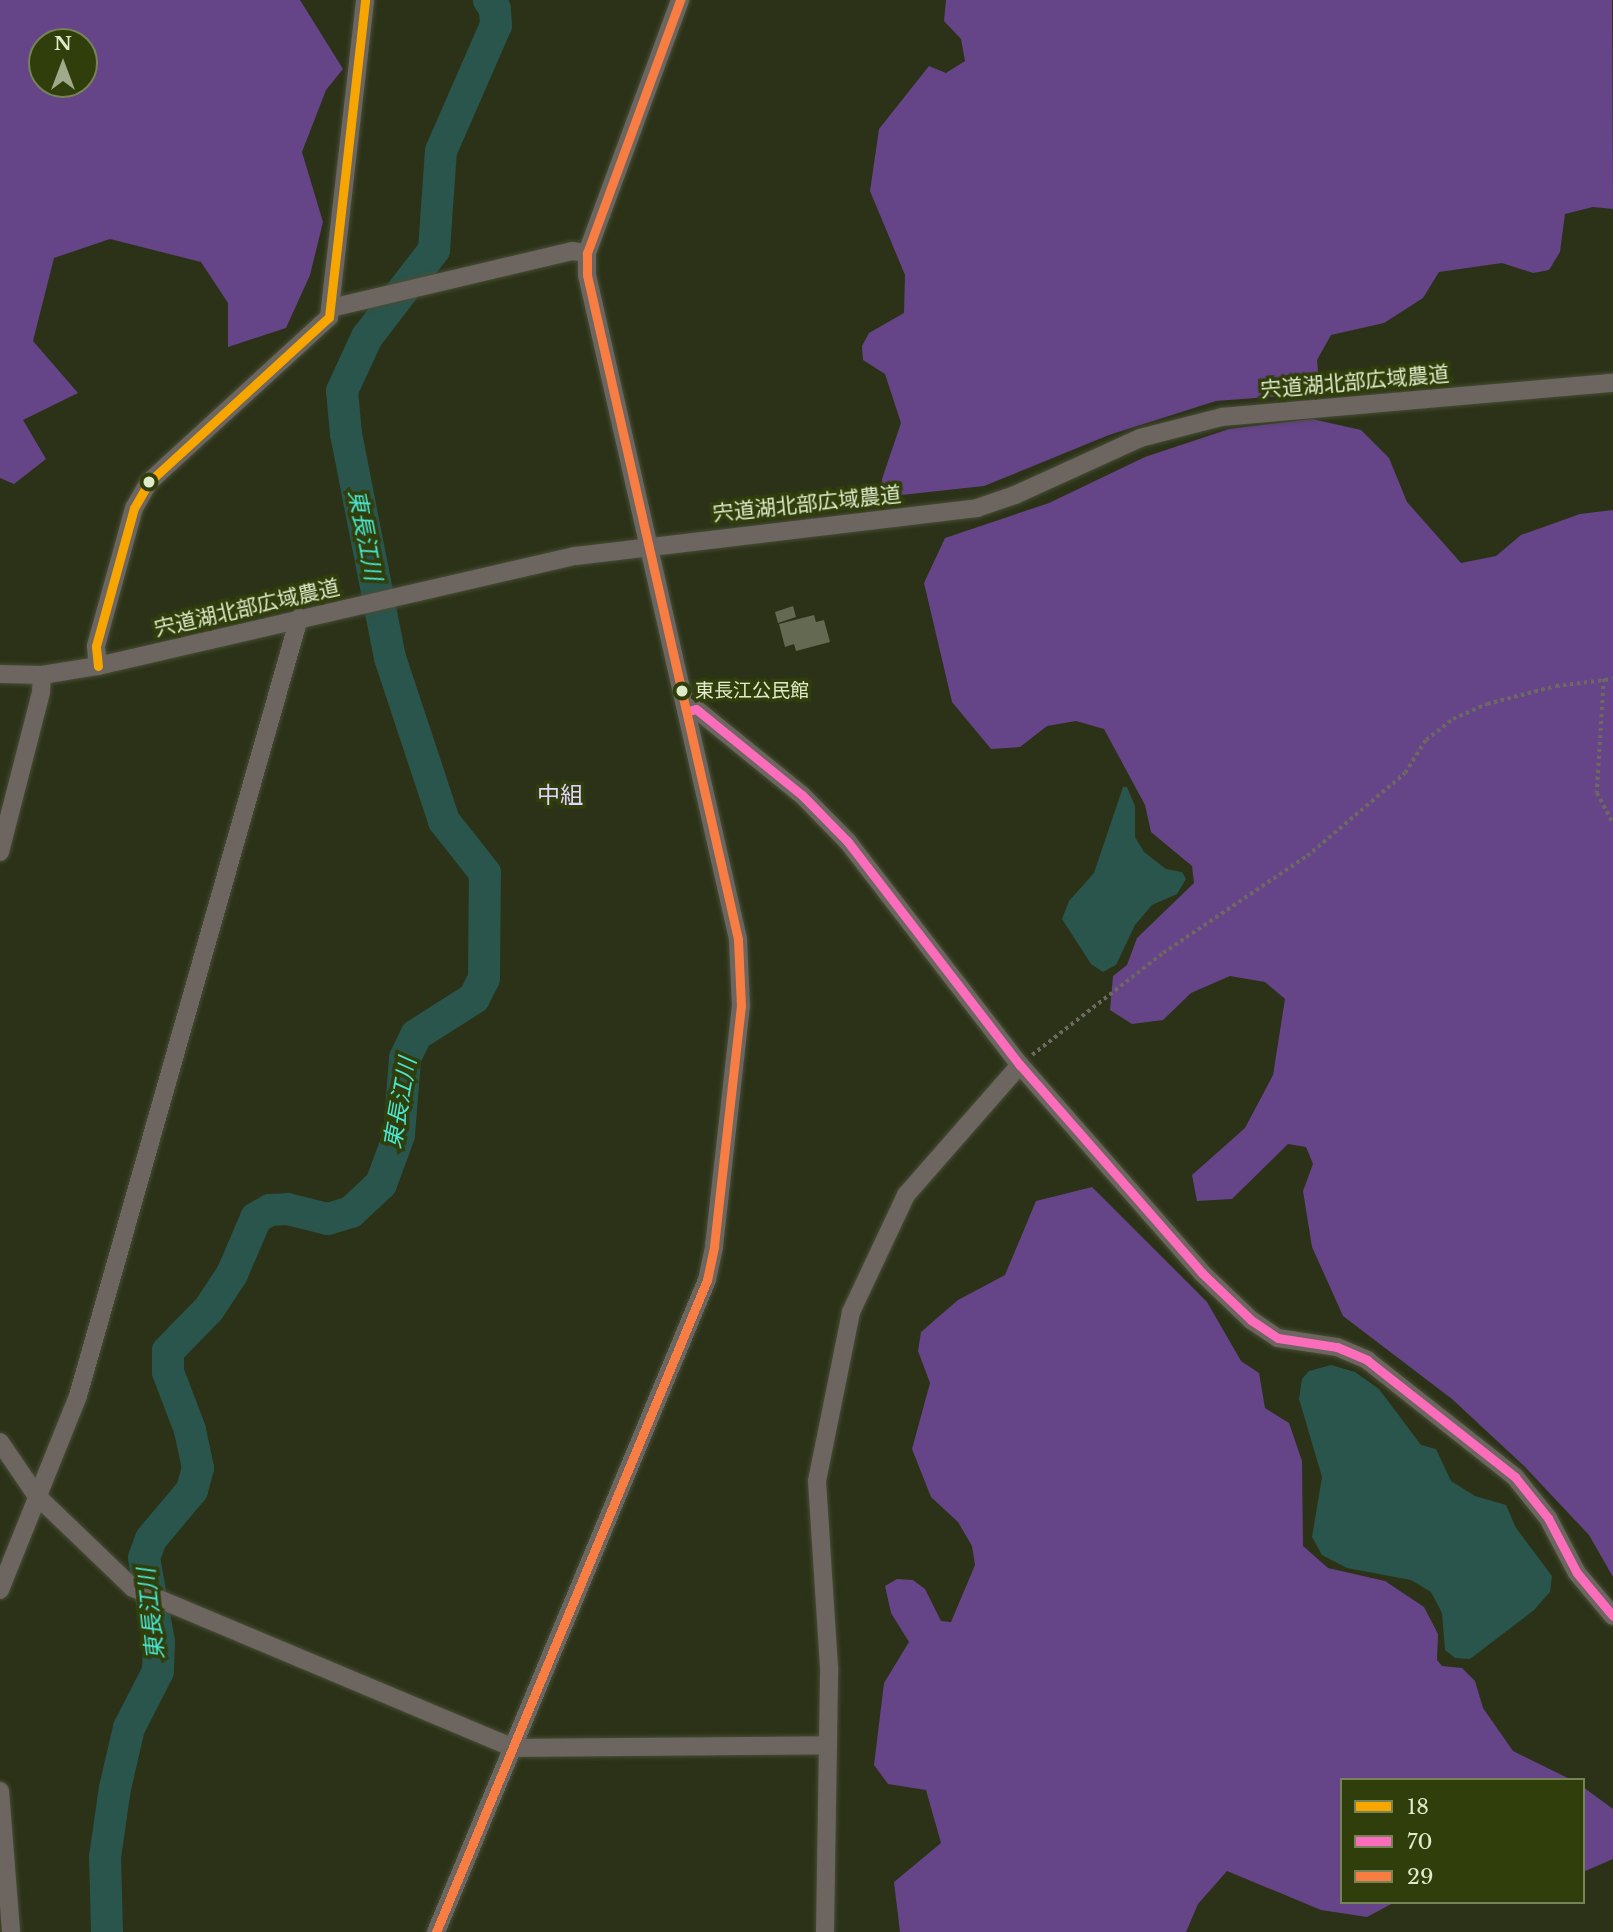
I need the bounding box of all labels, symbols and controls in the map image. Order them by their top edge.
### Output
north arrow [28,28,98,98]
text: N [54,32,72,55]
street label: 宍道湖北部広域農道 [1260,361,1450,403]
unlabelled marker [142,475,156,489]
street label: 宍道湖北部広域農道 [712,482,902,526]
water label: 東長江川 [343,487,387,583]
street label: 宍道湖北部広域農道 [152,574,342,642]
place label: 東長江公民館 [695,680,809,702]
marker: 東長江公民館 [675,684,689,698]
district label: 中組 [537,781,583,809]
water label: 東長江川 [378,1055,422,1151]
water label: 東長江川 [132,1567,170,1661]
legend [1340,1778,1585,1904]
text: 18 [1407,1794,1429,1820]
text: 70 [1407,1829,1433,1855]
text: 29 [1407,1864,1433,1890]

